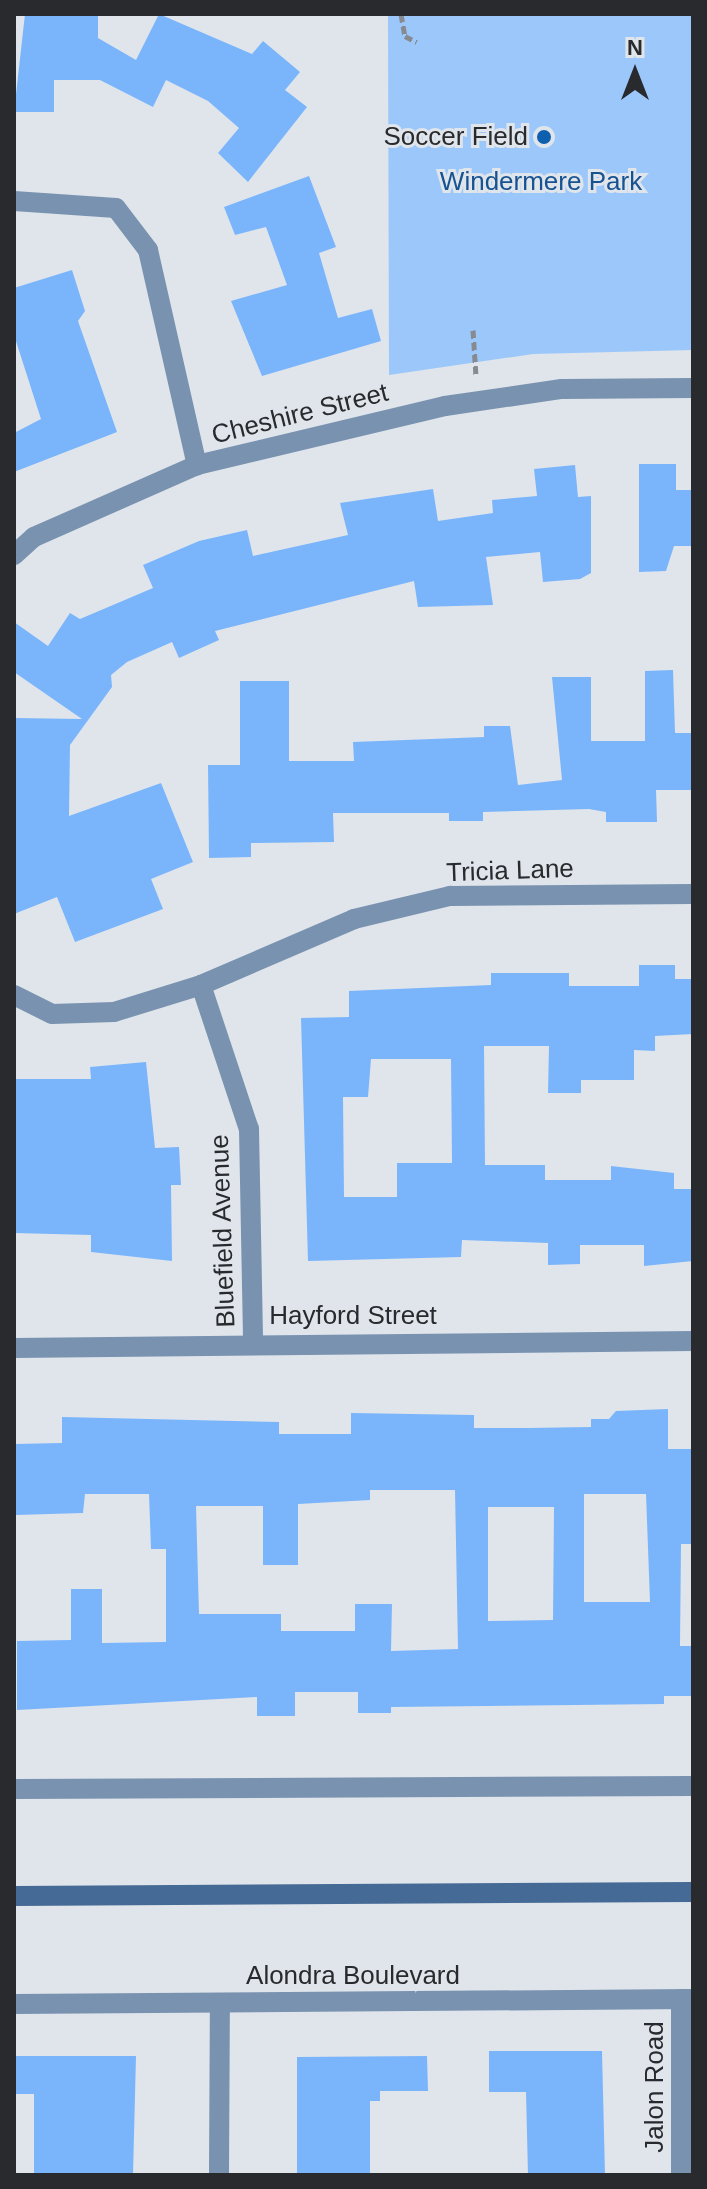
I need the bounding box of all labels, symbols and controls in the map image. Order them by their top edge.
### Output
north arrow [595,32,675,112]
text: N [627,35,643,60]
place label: Soccer Field [384,121,528,153]
marker: Soccer Field [535,128,553,146]
park label: Windermere Park [440,166,642,198]
street label: Cheshire Street [209,377,391,451]
street label: Tricia Lane [446,853,574,889]
street label: Bluefield Avenue [204,1133,242,1329]
street label: Hayford Street [269,1300,437,1332]
street label: Alondra Boulevard [246,1960,460,1992]
street label: Jalon Road [639,2021,671,2153]

